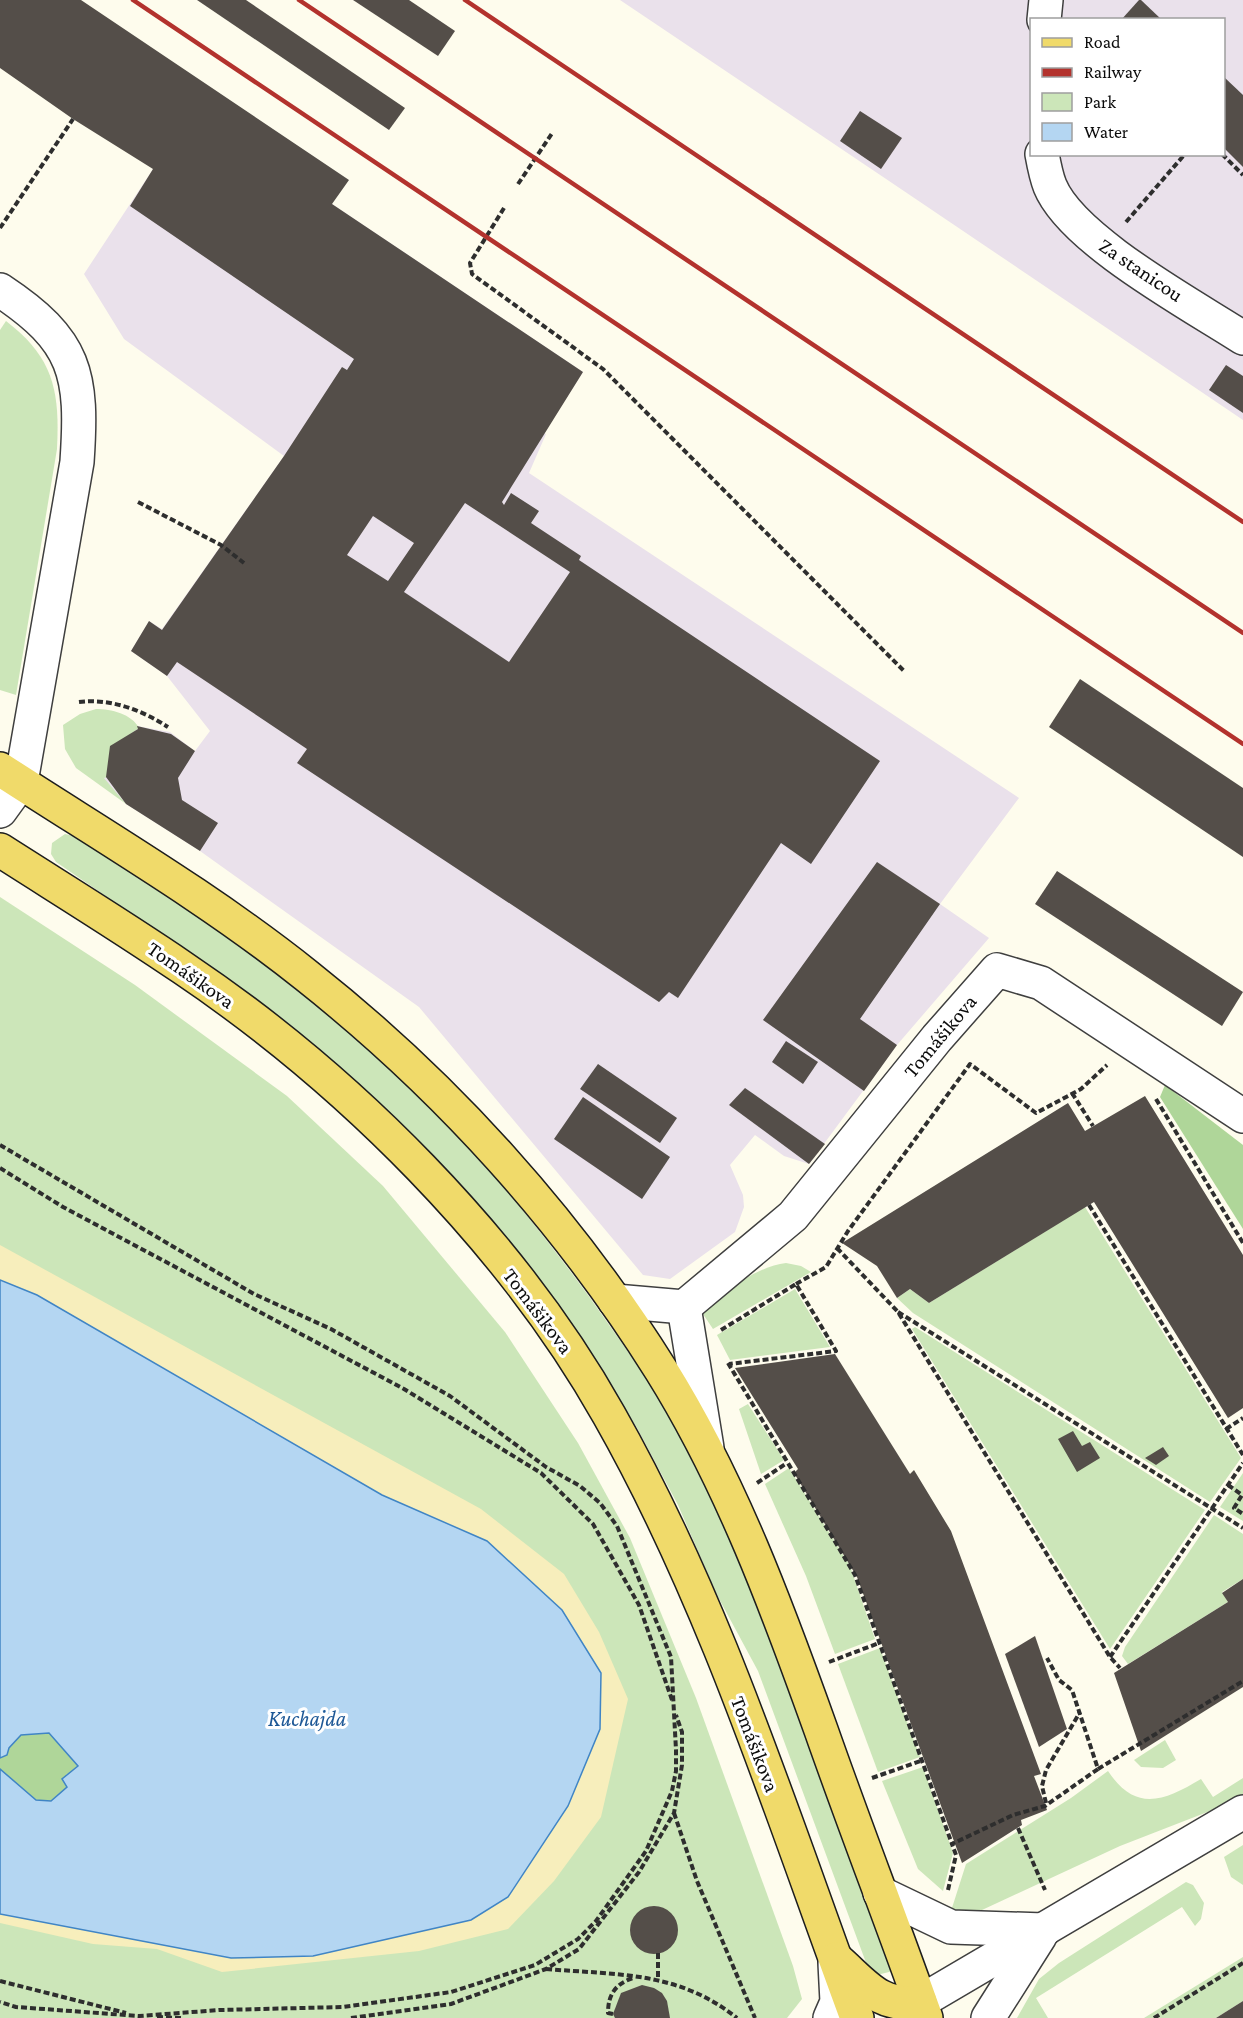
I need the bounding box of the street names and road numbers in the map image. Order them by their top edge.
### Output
street label: Za stanicou [1094,233,1188,307]
street label: Tomášikova [143,936,239,1014]
street label: Tomášikova [898,989,982,1082]
street label: Tomášikova [498,1263,578,1359]
street label: Tomášikova [726,1693,784,1796]

